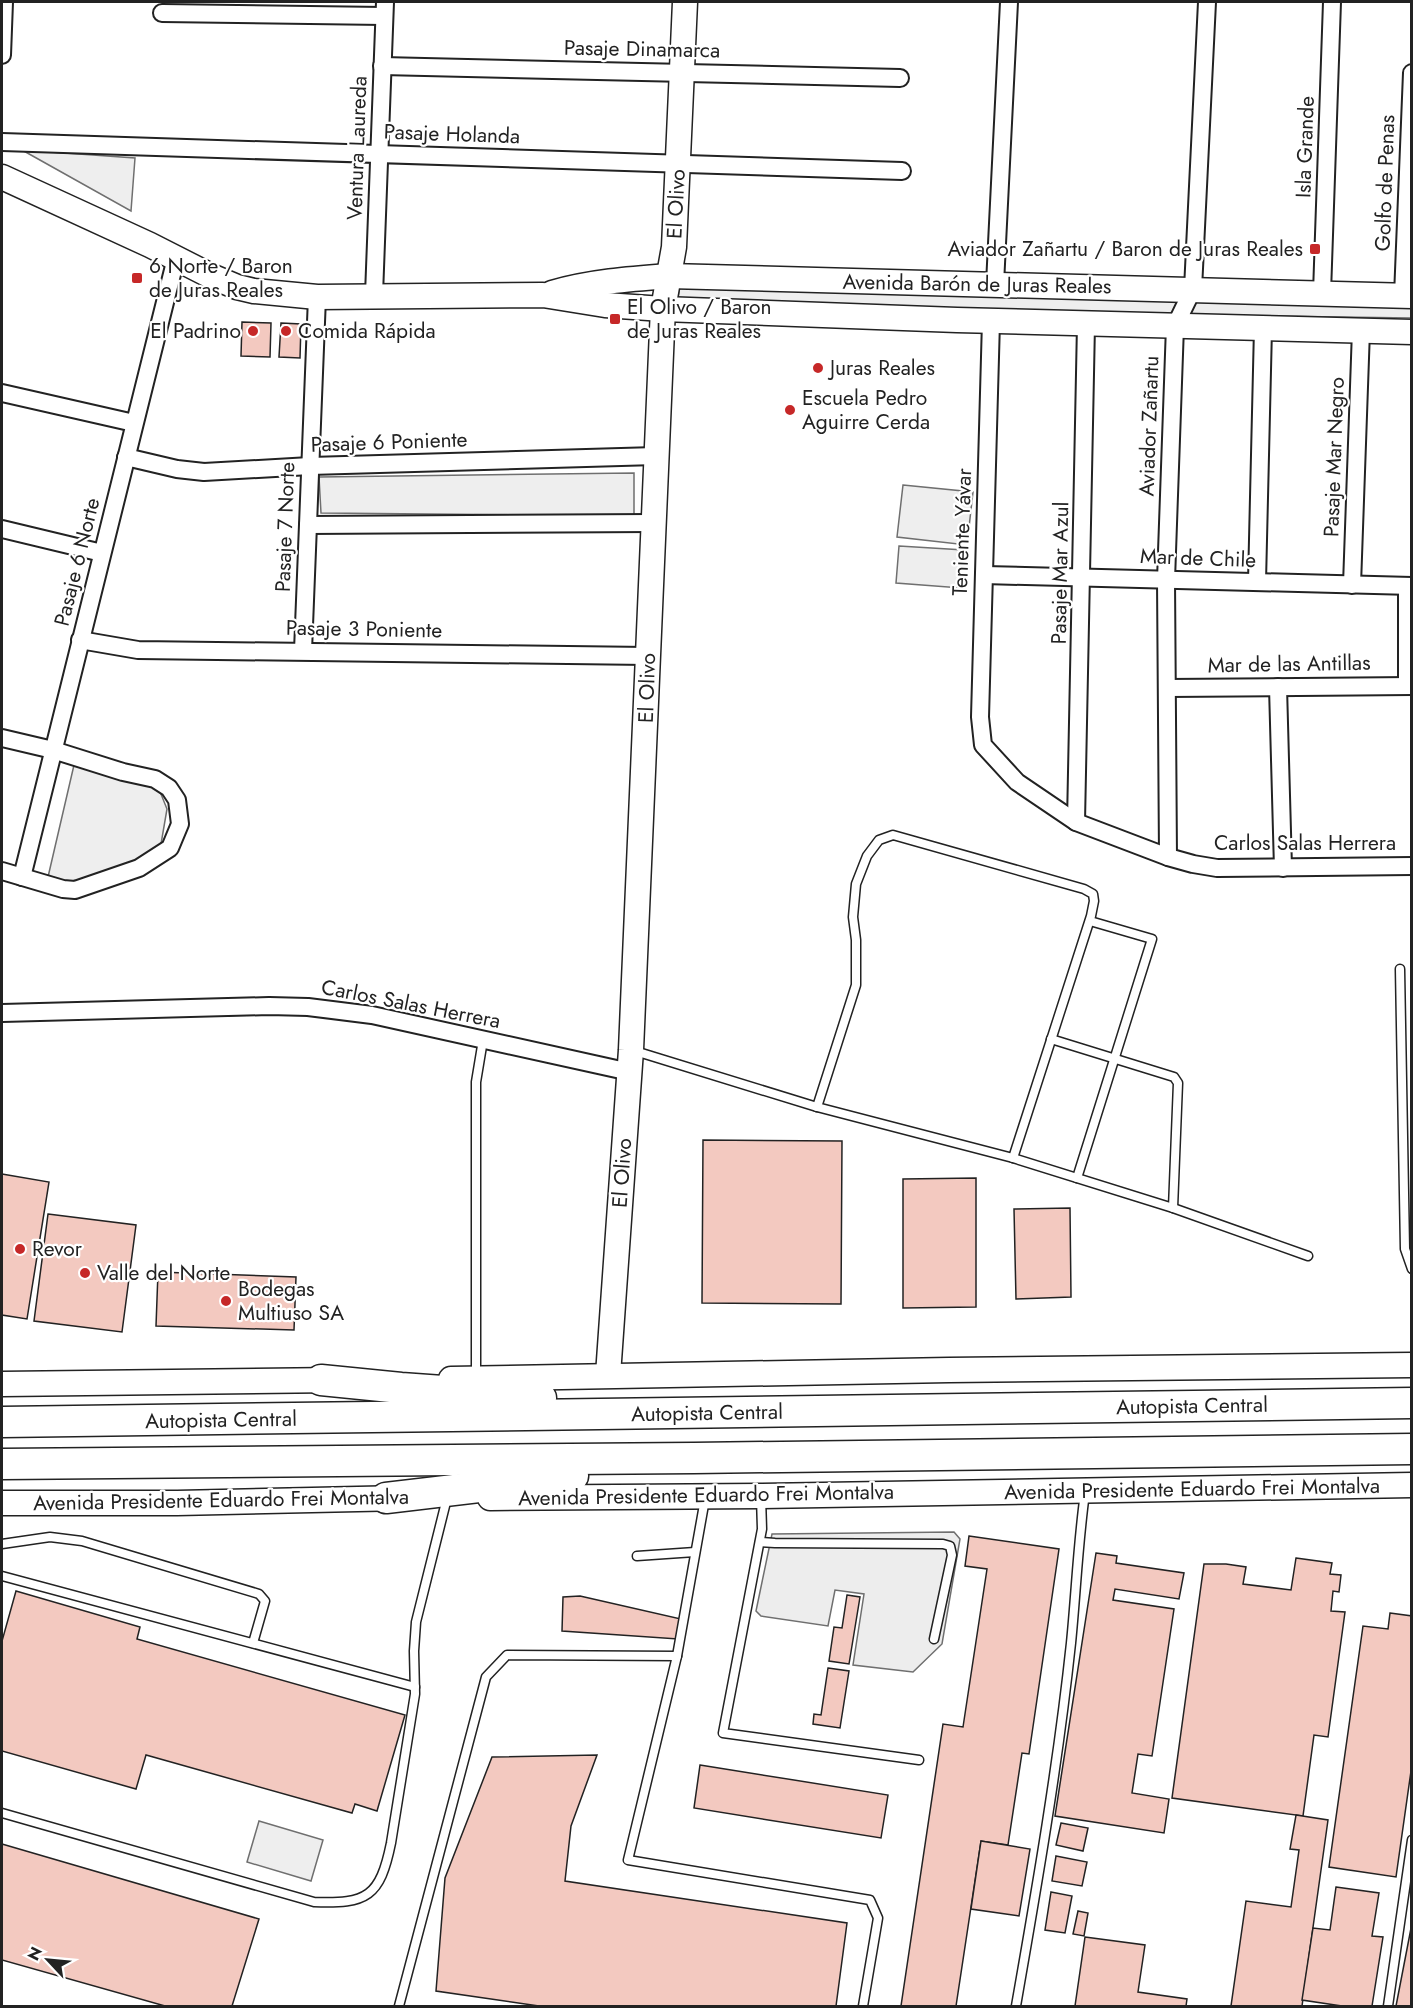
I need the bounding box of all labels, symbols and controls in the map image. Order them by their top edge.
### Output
street label: Pasaje Dinamarca [564,33,720,65]
street label: Ventura Laureda [339,75,375,221]
street label: Isla Grande [1288,95,1322,199]
street label: Golfo de Penas [1368,114,1402,252]
street label: Pasaje Holanda [383,117,521,151]
street label: El Olivo [659,168,693,240]
place label: Aviador Zañartu / Baron de Juras Reales [948,234,1303,264]
marker: Aviador Zañartu / Baron de Juras Reales [1308,242,1322,256]
place label: 6 Norte / Baron de Juras Reales [149,251,293,305]
street label: Avenida Barón de Juras Reales [842,267,1112,301]
marker: 6 Norte / Baron de Juras Reales [130,271,144,285]
place label: El Olivo / Baron de Juras Reales [627,292,772,346]
marker: El Olivo / Baron de Juras Reales [608,312,622,326]
place label: El Padrino [150,316,241,346]
place label: Comida Rápida [298,316,436,346]
marker: El Padrino [246,324,260,338]
marker: Comida Rápida [279,324,293,338]
place label: Juras Reales [827,353,935,383]
street label: Aviador Zañartu [1132,355,1166,497]
marker: Juras Reales [811,361,825,375]
street label: Pasaje Mar Negro [1316,377,1352,537]
place label: Escuela Pedro Aguirre Cerda [802,383,930,437]
marker: Escuela Pedro Aguirre Cerda [783,403,797,417]
street label: Pasaje 6 Poniente [310,424,468,460]
street label: Pasaje 7 Norte [268,461,302,593]
street label: Teniente Yávar [945,467,979,596]
street label: Pasaje 6 Norte [47,495,107,629]
street label: Pasaje Mar Azul [1044,501,1076,645]
street label: Mar de Chile [1139,541,1257,575]
street label: Pasaje 3 Poniente [286,613,443,645]
street label: Mar de las Antillas [1207,648,1371,680]
street label: El Olivo [631,653,663,723]
street label: Carlos Salas Herrera [1214,828,1396,858]
street label: Carlos Salas Herrera [319,972,503,1036]
street label: El Olivo [605,1137,639,1209]
place label: Revor [32,1234,83,1264]
marker: Revor [13,1242,27,1256]
place label: Valle del Norte [97,1258,231,1288]
marker: Valle del Norte [78,1266,92,1280]
place label: Bodegas Multiuso SA [238,1274,344,1328]
marker: Bodegas Multiuso SA [219,1294,233,1308]
street label: Autopista Central [1116,1390,1268,1422]
street label: Autopista Central [631,1397,783,1429]
street label: Autopista Central [145,1404,297,1436]
street label: Avenida Presidente Eduardo Frei Montalva [1004,1471,1380,1507]
street label: Avenida Presidente Eduardo Frei Montalva [518,1477,894,1513]
street label: Avenida Presidente Eduardo Frei Montalva [33,1482,409,1518]
north arrow [18,1930,78,1990]
text: N [22,1943,48,1964]

